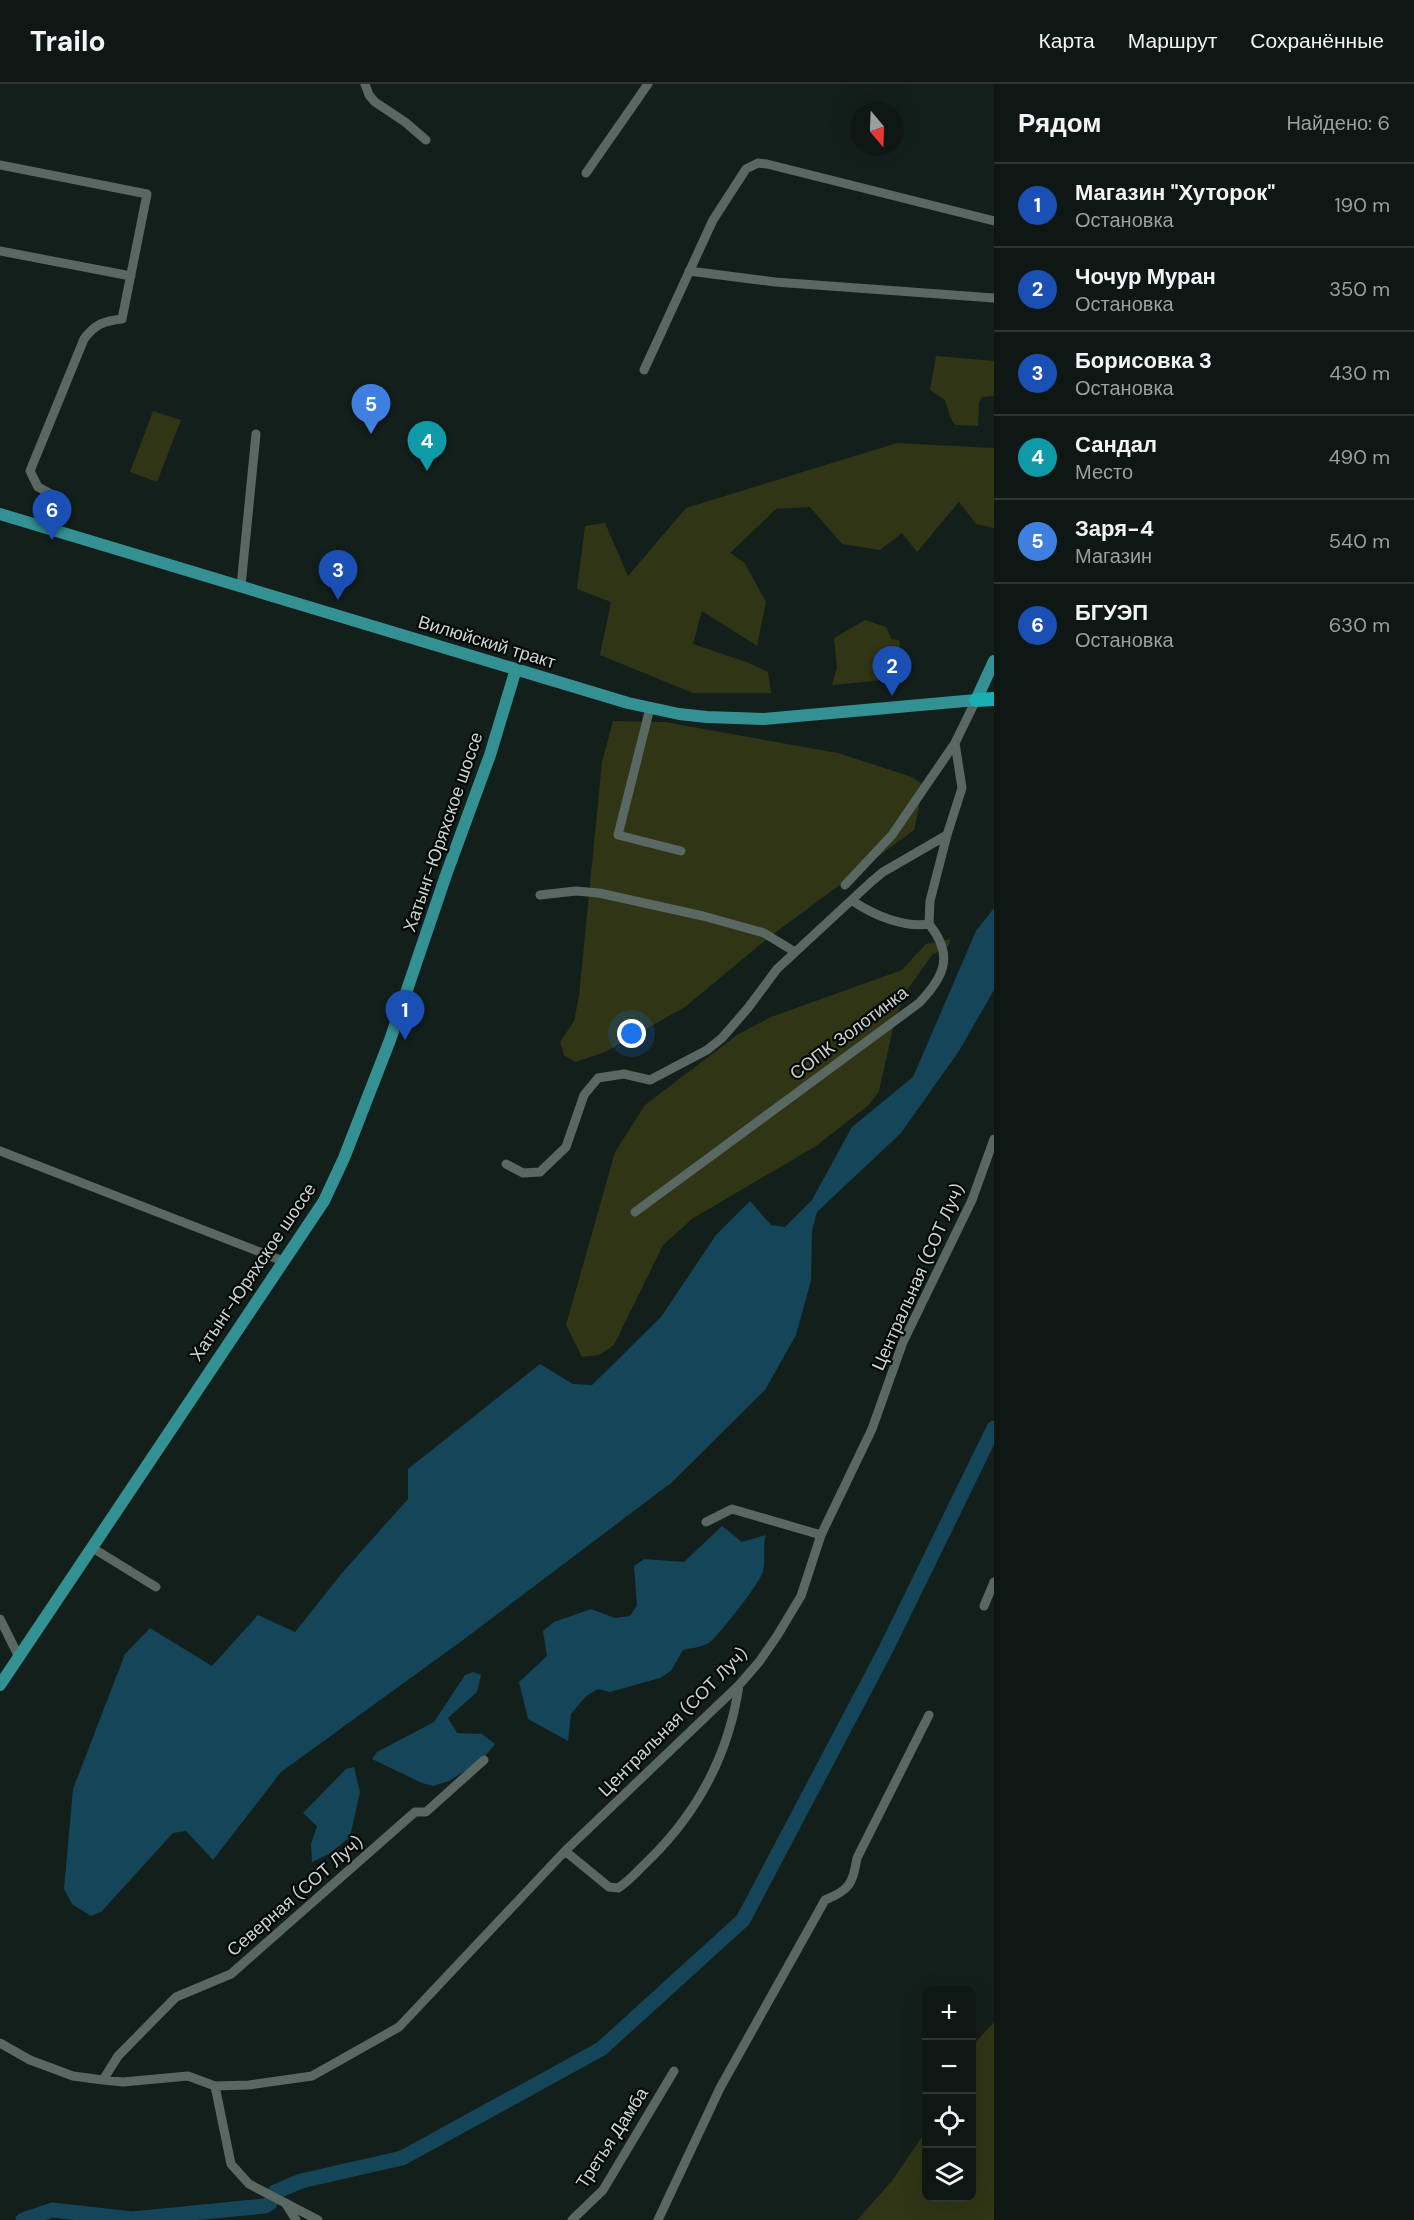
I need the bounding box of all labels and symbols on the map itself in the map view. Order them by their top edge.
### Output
north arrow [850,102,904,156]
pin: 5 [352,384,391,434]
pin: 4 [408,422,446,471]
pin: 6 [32,490,72,540]
pin: 3 [318,550,358,600]
street label: Вилюйский тракт [415,610,559,674]
pin: 2 [872,646,912,696]
street label: Хатынг-Юряхское шоссе [397,729,489,935]
street label: СОПК Золотинка [785,980,914,1085]
pin: 1 [386,990,424,1040]
your location [617,1019,646,1048]
street label: Хатынг-Юряхское шоссе [184,1178,322,1366]
street label: Центральная (СОТ Луч) [866,1180,970,1374]
street label: Центральная (СОТ Луч) [593,1642,753,1802]
street label: Северная (СОТ Луч) [222,1830,368,1962]
street label: Третья Дамба [570,2082,654,2193]

